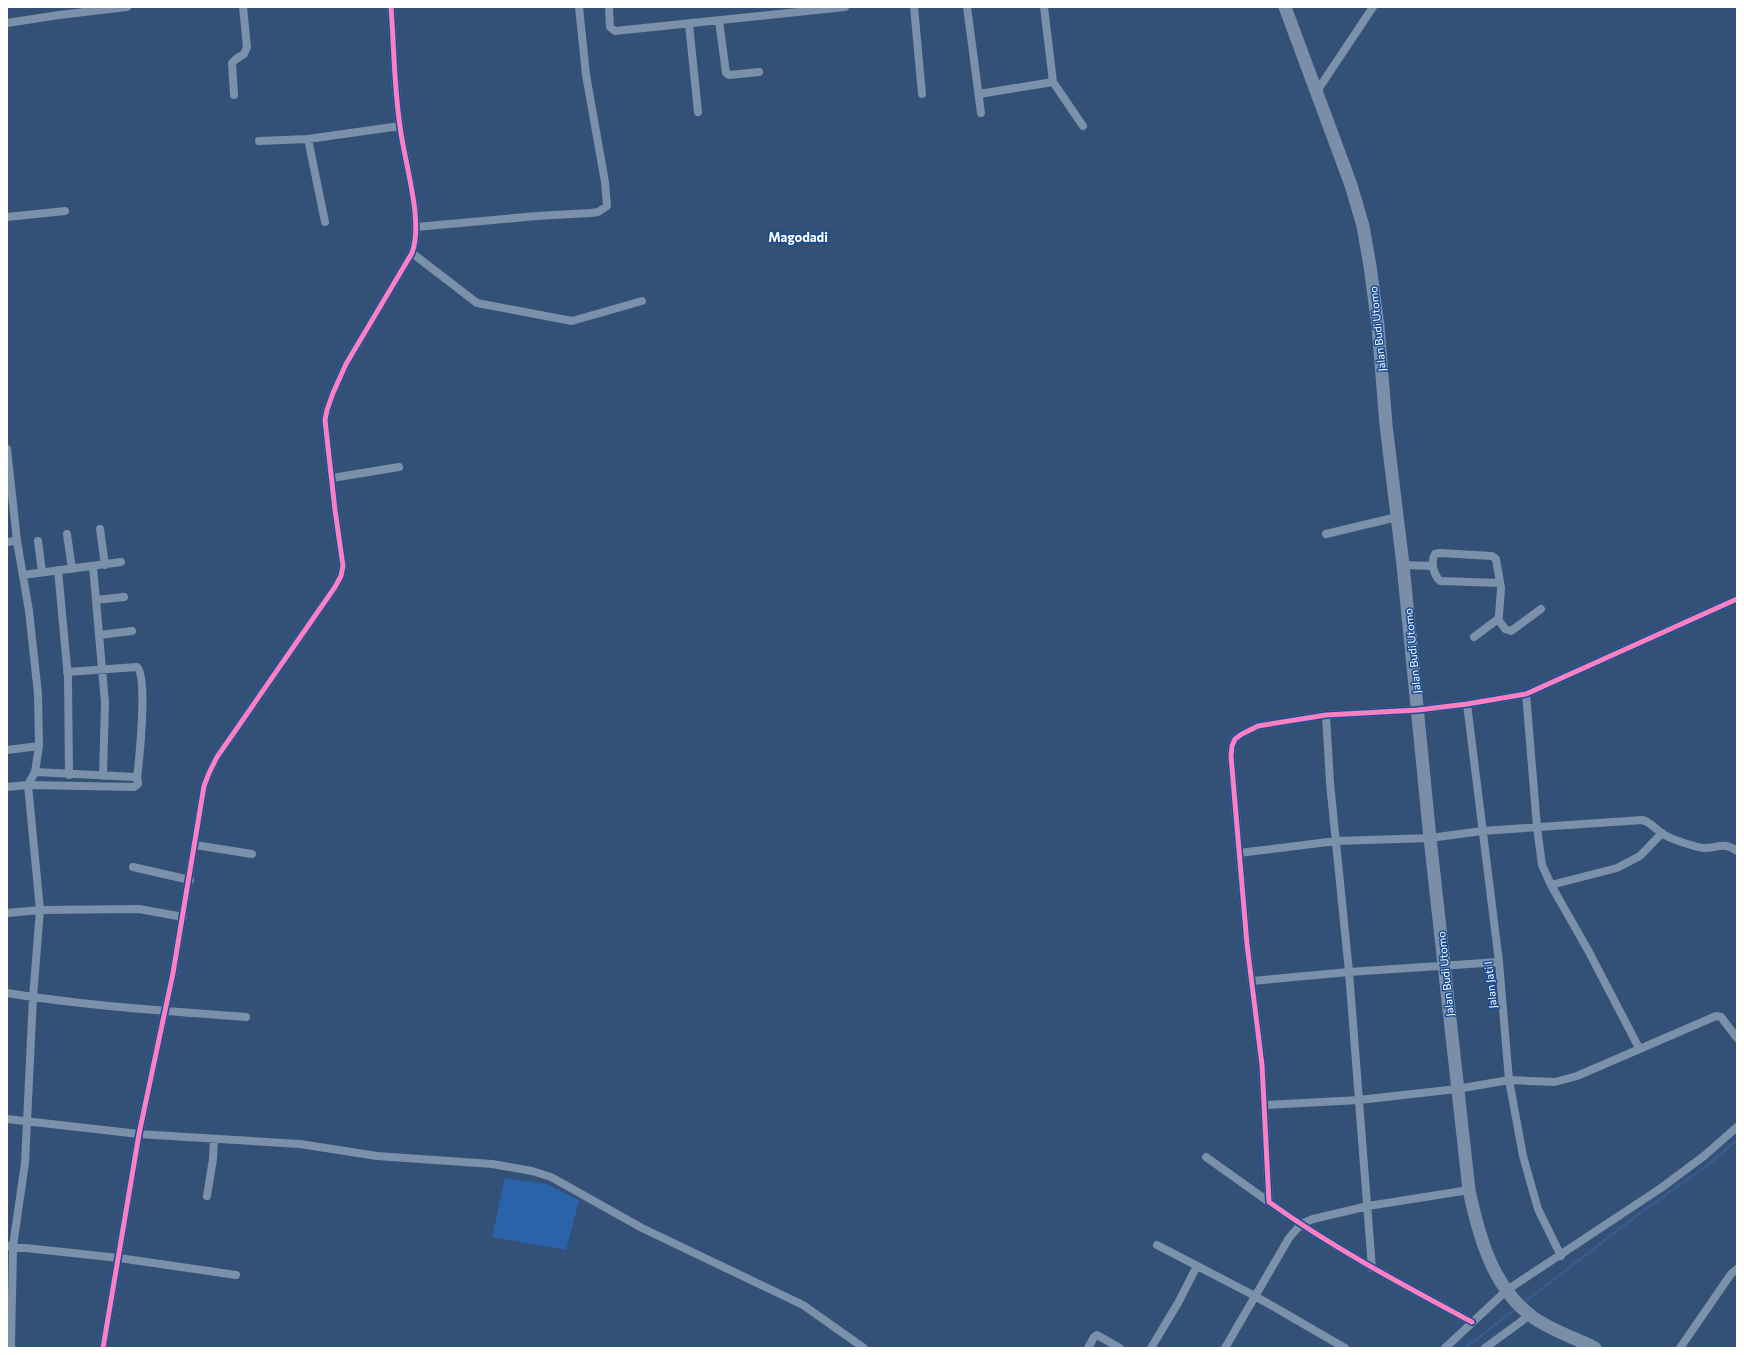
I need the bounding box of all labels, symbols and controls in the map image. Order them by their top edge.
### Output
district label: Magodadi [768,229,828,245]
street label: Jalan Budi Utomo [1366,285,1389,372]
street label: Jalan Budi Utomo [1401,607,1424,694]
street label: Jalan Budi Utomo [1434,930,1457,1017]
street label: Jalan Jati I [1481,961,1500,1009]

